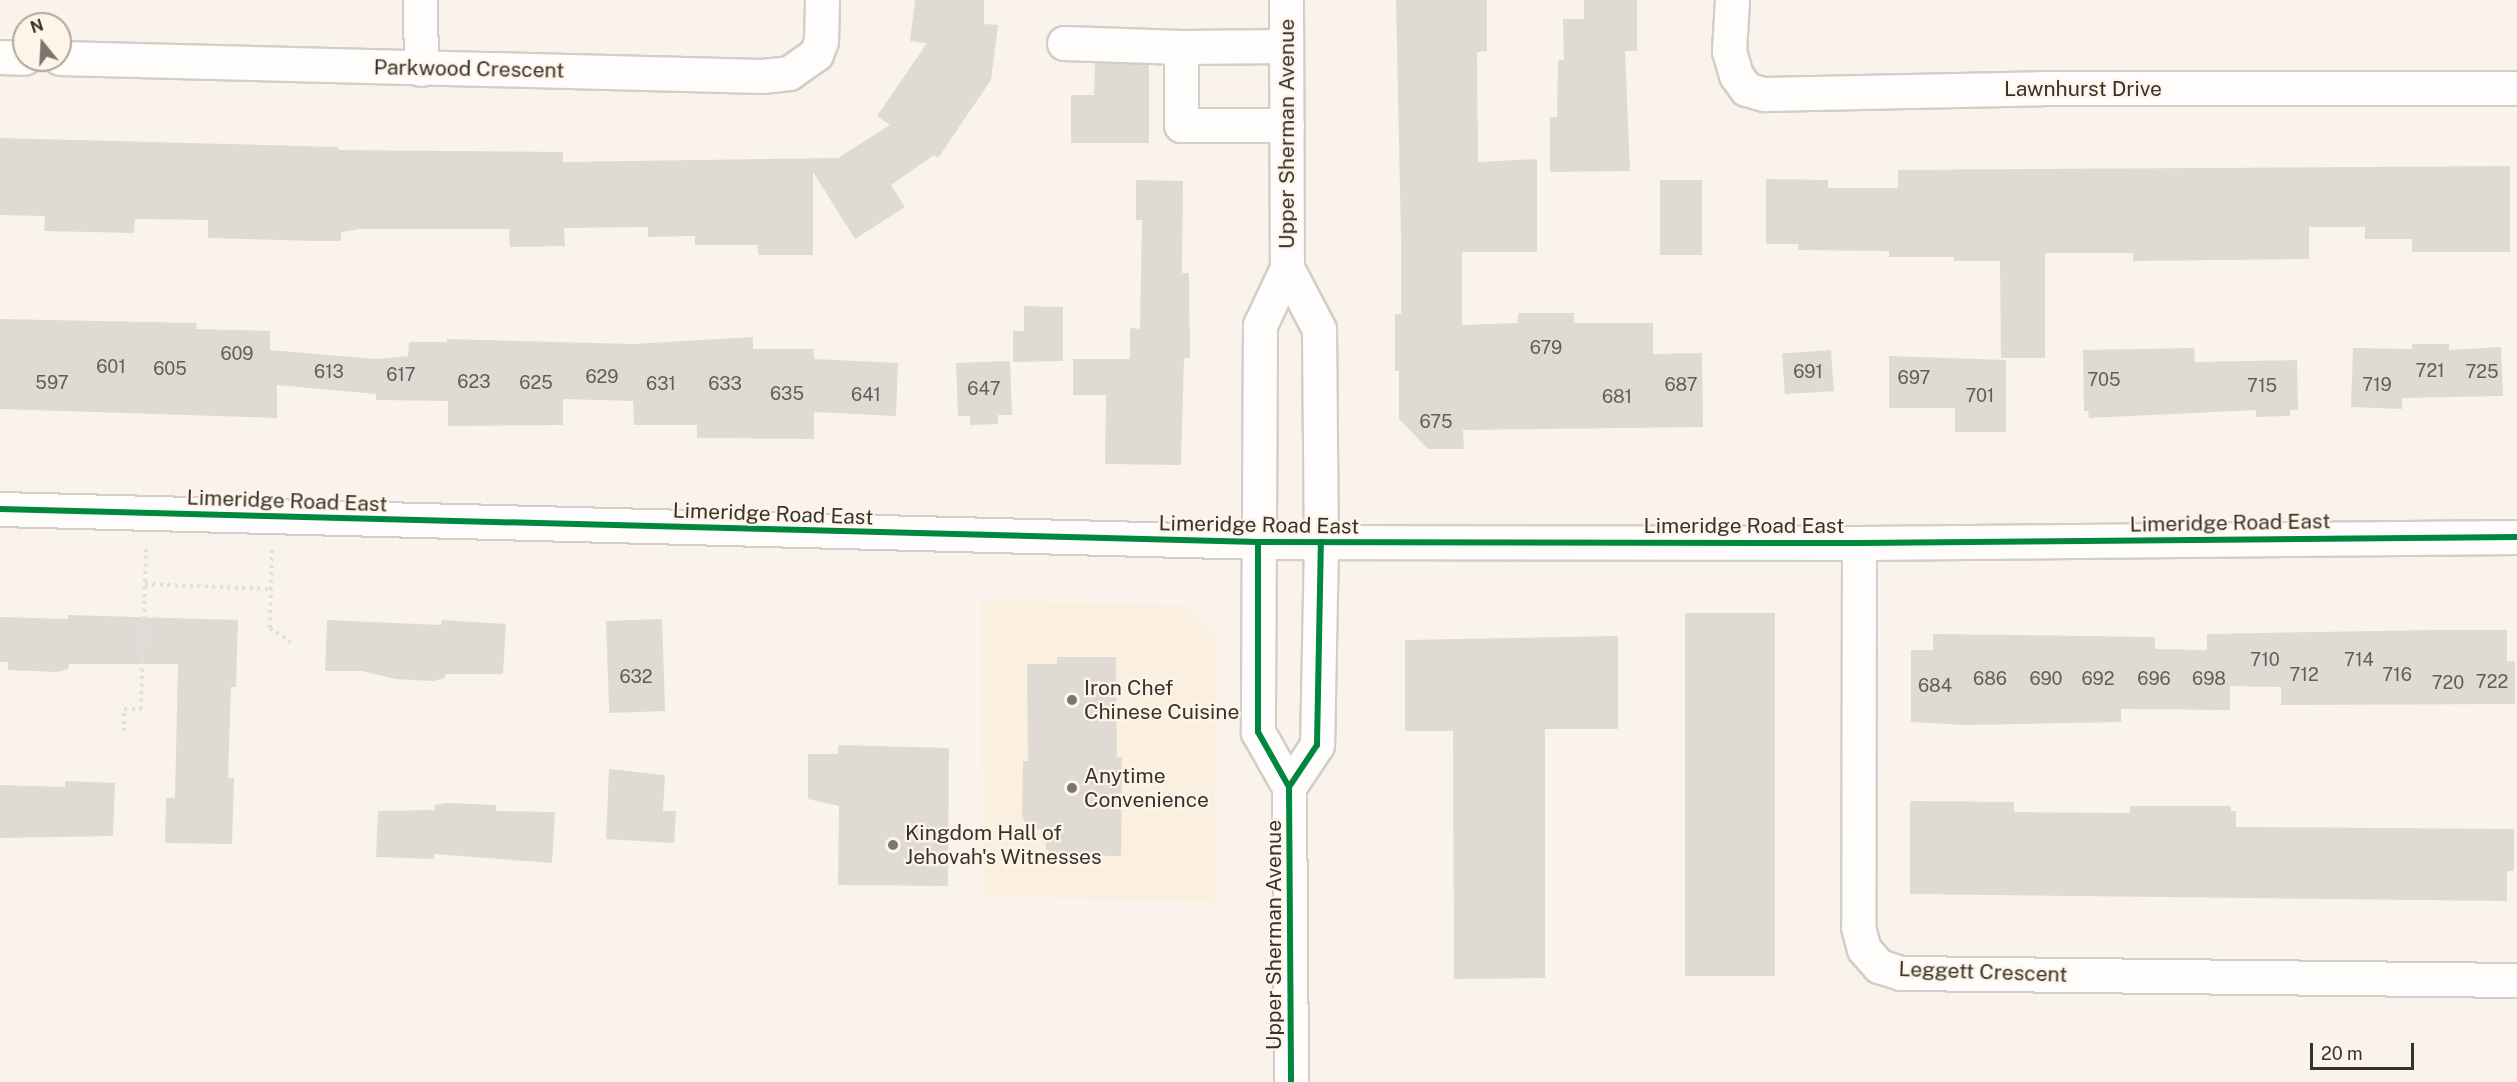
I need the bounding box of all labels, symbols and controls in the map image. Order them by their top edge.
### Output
north arrow [12,12,72,72]
text: N [28,15,46,37]
street label: Upper Sherman Avenue [1274,19,1300,249]
street label: Parkwood Crescent [373,55,565,83]
street label: Lawnhurst Drive [2004,76,2162,102]
house number: 679 [1530,337,1562,359]
house number: 609 [220,343,254,365]
house number: 601 [96,356,126,378]
house number: 605 [153,358,187,380]
house number: 721 [2416,360,2444,382]
house number: 613 [314,361,344,383]
house number: 691 [1793,361,1823,383]
house number: 725 [2465,361,2499,383]
house number: 617 [386,364,416,386]
house number: 629 [585,366,619,388]
house number: 697 [1898,367,1930,389]
house number: 705 [2088,369,2120,391]
house number: 623 [457,371,491,393]
house number: 597 [35,372,69,394]
house number: 625 [519,372,553,394]
house number: 631 [646,373,676,395]
house number: 633 [708,373,742,395]
house number: 687 [1664,374,1698,396]
house number: 719 [2362,374,2392,396]
house number: 715 [2247,375,2277,397]
house number: 647 [967,378,1001,400]
house number: 635 [770,383,804,405]
house number: 641 [851,384,881,406]
house number: 701 [1966,385,1994,407]
house number: 681 [1602,386,1632,408]
house number: 675 [1419,411,1453,433]
street label: Limeridge Road East [186,485,388,517]
street label: Limeridge Road East [672,498,874,530]
street label: Limeridge Road East [2129,509,2331,537]
street label: Limeridge Road East [1158,511,1360,539]
street label: Limeridge Road East [1644,513,1844,539]
house number: 710 [2250,649,2280,671]
house number: 714 [2344,649,2374,671]
house number: 712 [2289,664,2319,686]
house number: 716 [2382,664,2412,686]
house number: 632 [619,666,653,688]
house number: 686 [1973,668,2007,690]
house number: 690 [2029,668,2063,690]
house number: 692 [2081,668,2115,690]
house number: 696 [2137,668,2171,690]
house number: 698 [2192,668,2226,690]
house number: 722 [2476,671,2508,693]
house number: 720 [2432,672,2464,694]
place label: Iron Chef Chinese Cuisine [1084,675,1239,725]
house number: 684 [1918,675,1952,697]
marker: Iron Chef Chinese Cuisine [1065,693,1079,707]
place label: Anytime Convenience [1084,763,1209,813]
marker: Anytime Convenience [1065,781,1079,795]
place label: Kingdom Hall of Jehovah's Witnesses [905,820,1102,870]
street label: Upper Sherman Avenue [1261,820,1287,1050]
marker: Kingdom Hall of Jehovah's Witnesses [886,838,900,852]
street label: Leggett Crescent [1898,956,2068,988]
scale bar [2313,1031,2416,1069]
text: 20 m [2321,1043,2363,1064]

